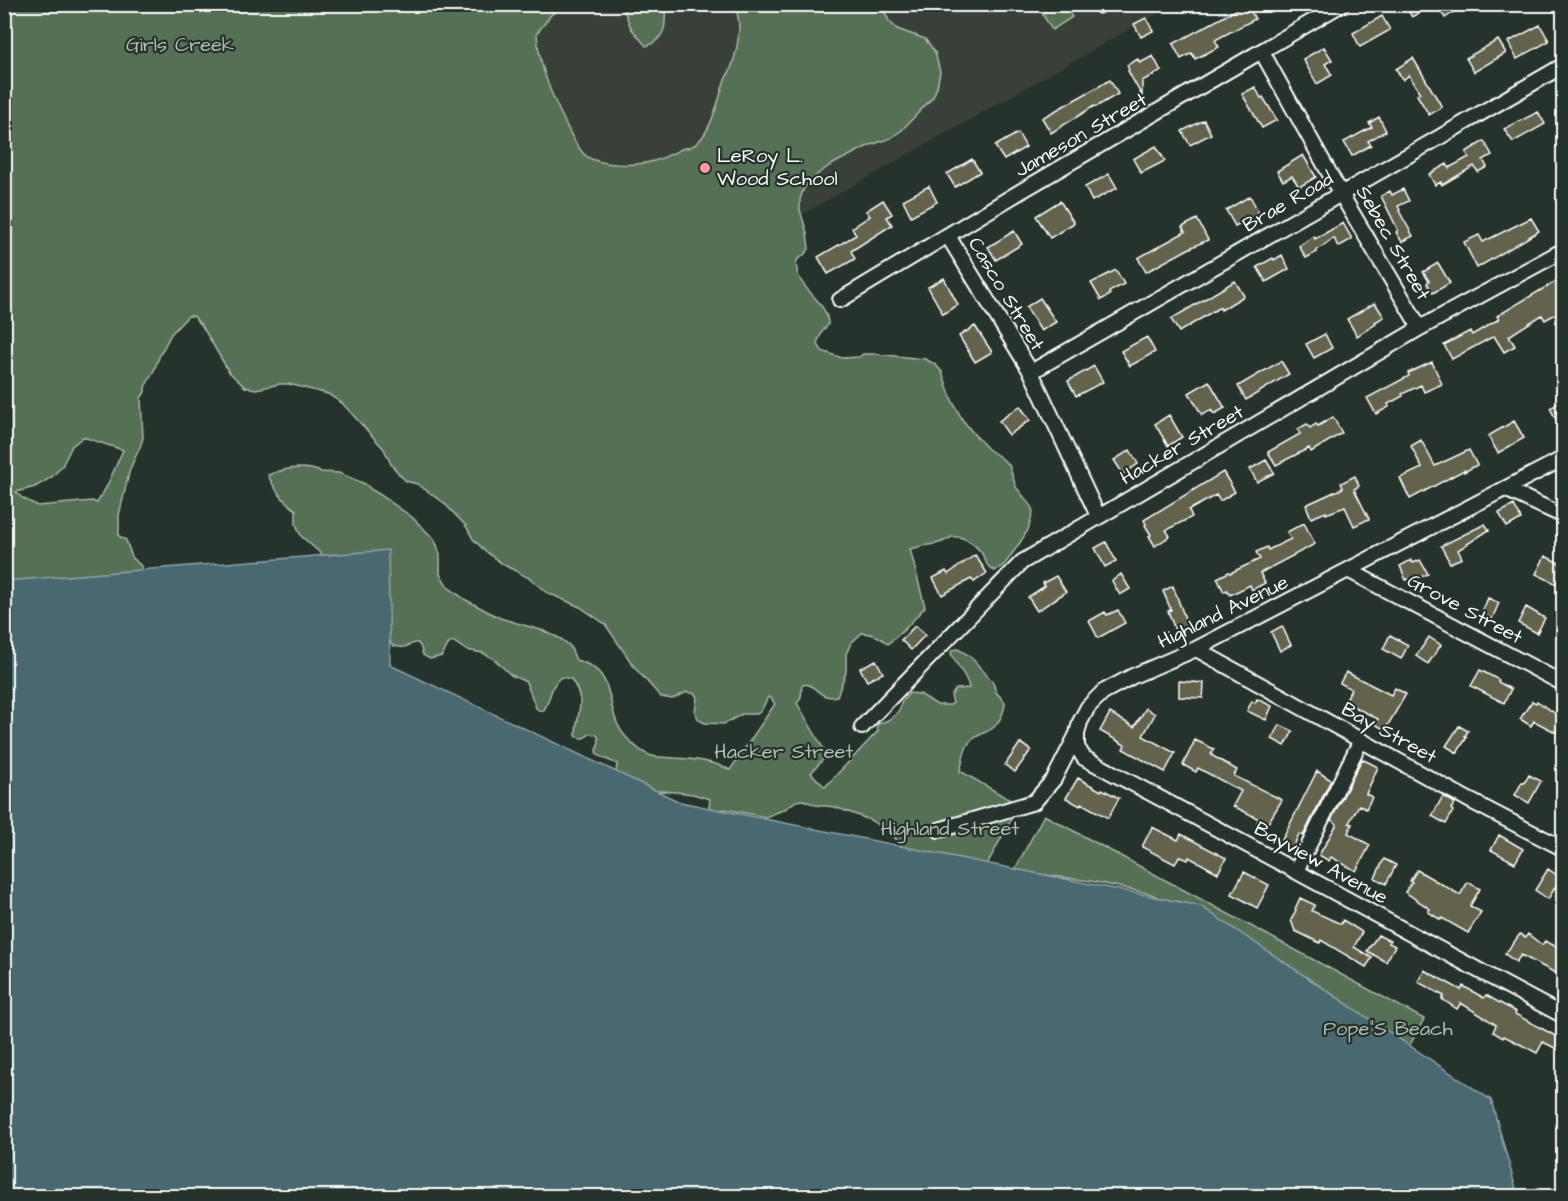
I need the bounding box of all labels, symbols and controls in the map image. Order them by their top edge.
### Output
park label: Girls Creek [126,31,234,59]
street label: Jameson Street [1010,86,1152,184]
place label: LeRoy L. Wood School [717,142,838,193]
marker: LeRoy L. Wood School [698,161,712,175]
street label: Brae Road [1238,165,1338,239]
street label: Sebec Street [1349,181,1437,305]
street label: Casco Street [961,232,1051,356]
street label: Hacker Street [1115,398,1249,492]
street label: Grove Street [1402,567,1528,651]
street label: Highland Avenue [1153,568,1294,657]
street label: Bay Street [1336,695,1442,772]
park label: Hacker Street [715,738,853,766]
park label: Highland Street [881,815,1019,844]
street label: Bayview Avenue [1249,815,1393,912]
park label: Pope"S Beach [1323,1015,1453,1043]

